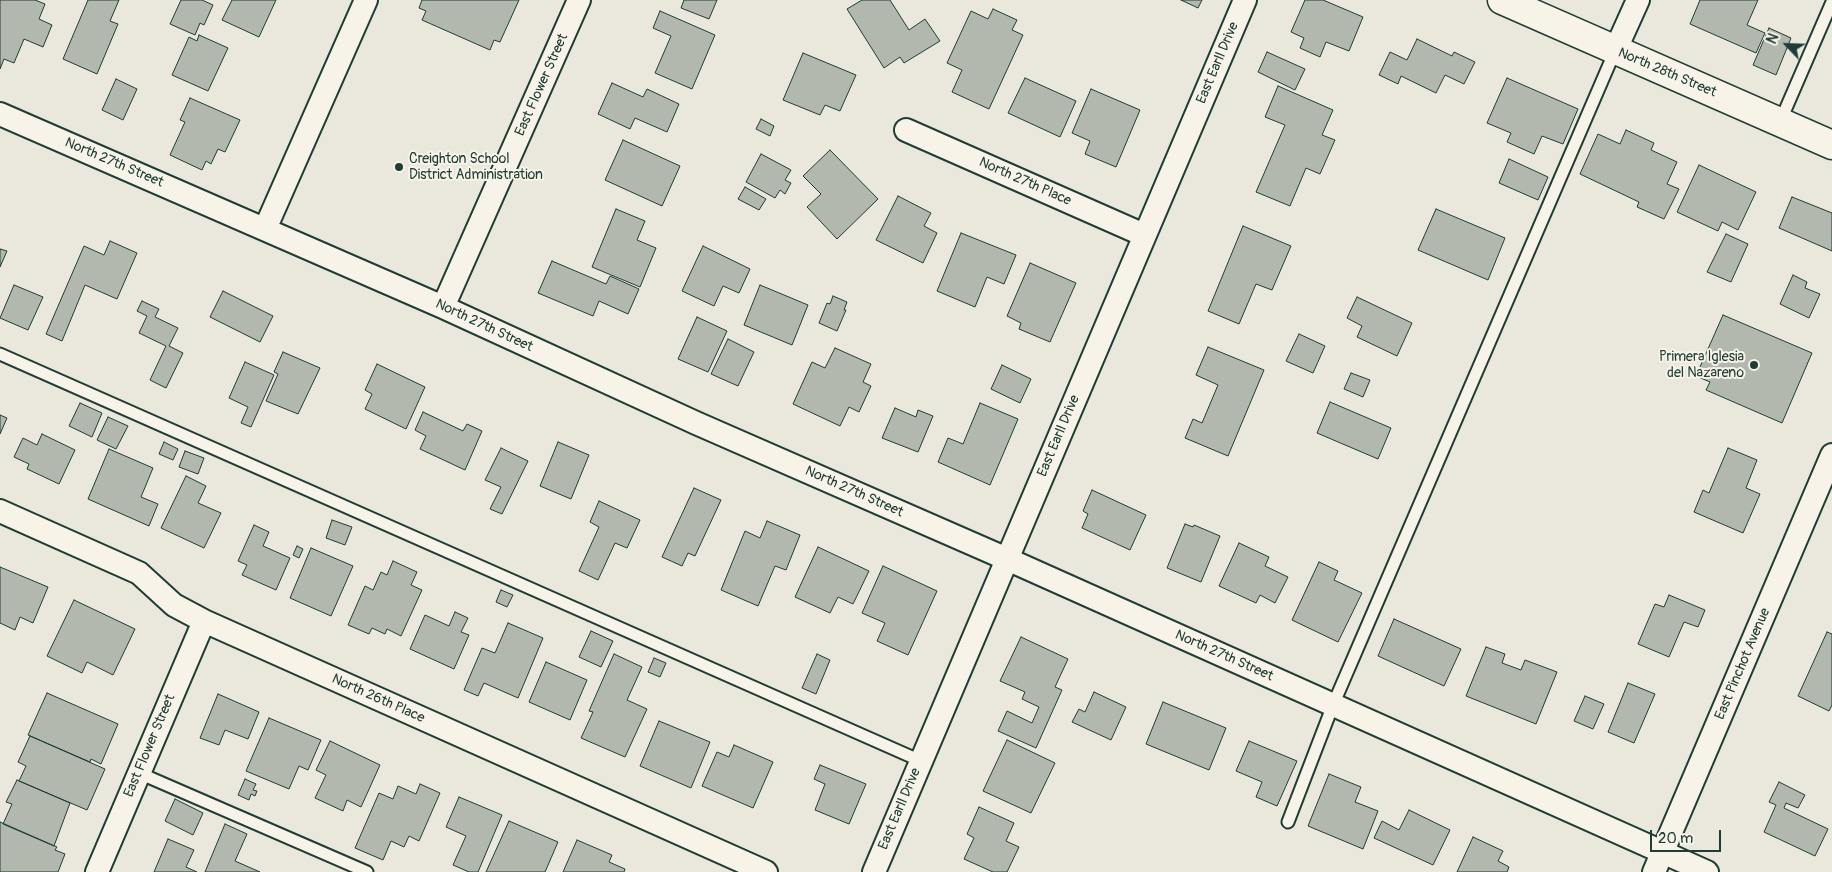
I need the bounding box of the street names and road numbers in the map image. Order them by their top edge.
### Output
street label: East Earll Drive [1193,20,1243,106]
street label: East Flower Street [512,31,572,139]
street label: North 28th Street [1615,45,1719,101]
street label: North 27th Street [62,135,166,191]
street label: North 27th Place [976,154,1074,210]
street label: North 27th Street [433,296,535,356]
street label: East Earll Drive [1034,393,1084,479]
street label: North 27th Street [802,463,906,521]
street label: East Pinchot Avenue [1712,606,1774,722]
street label: North 27th Street [1172,627,1276,685]
street label: North 26th Place [329,671,427,727]
street label: East Flower Street [121,692,179,800]
street label: East Earll Drive [875,766,925,852]

